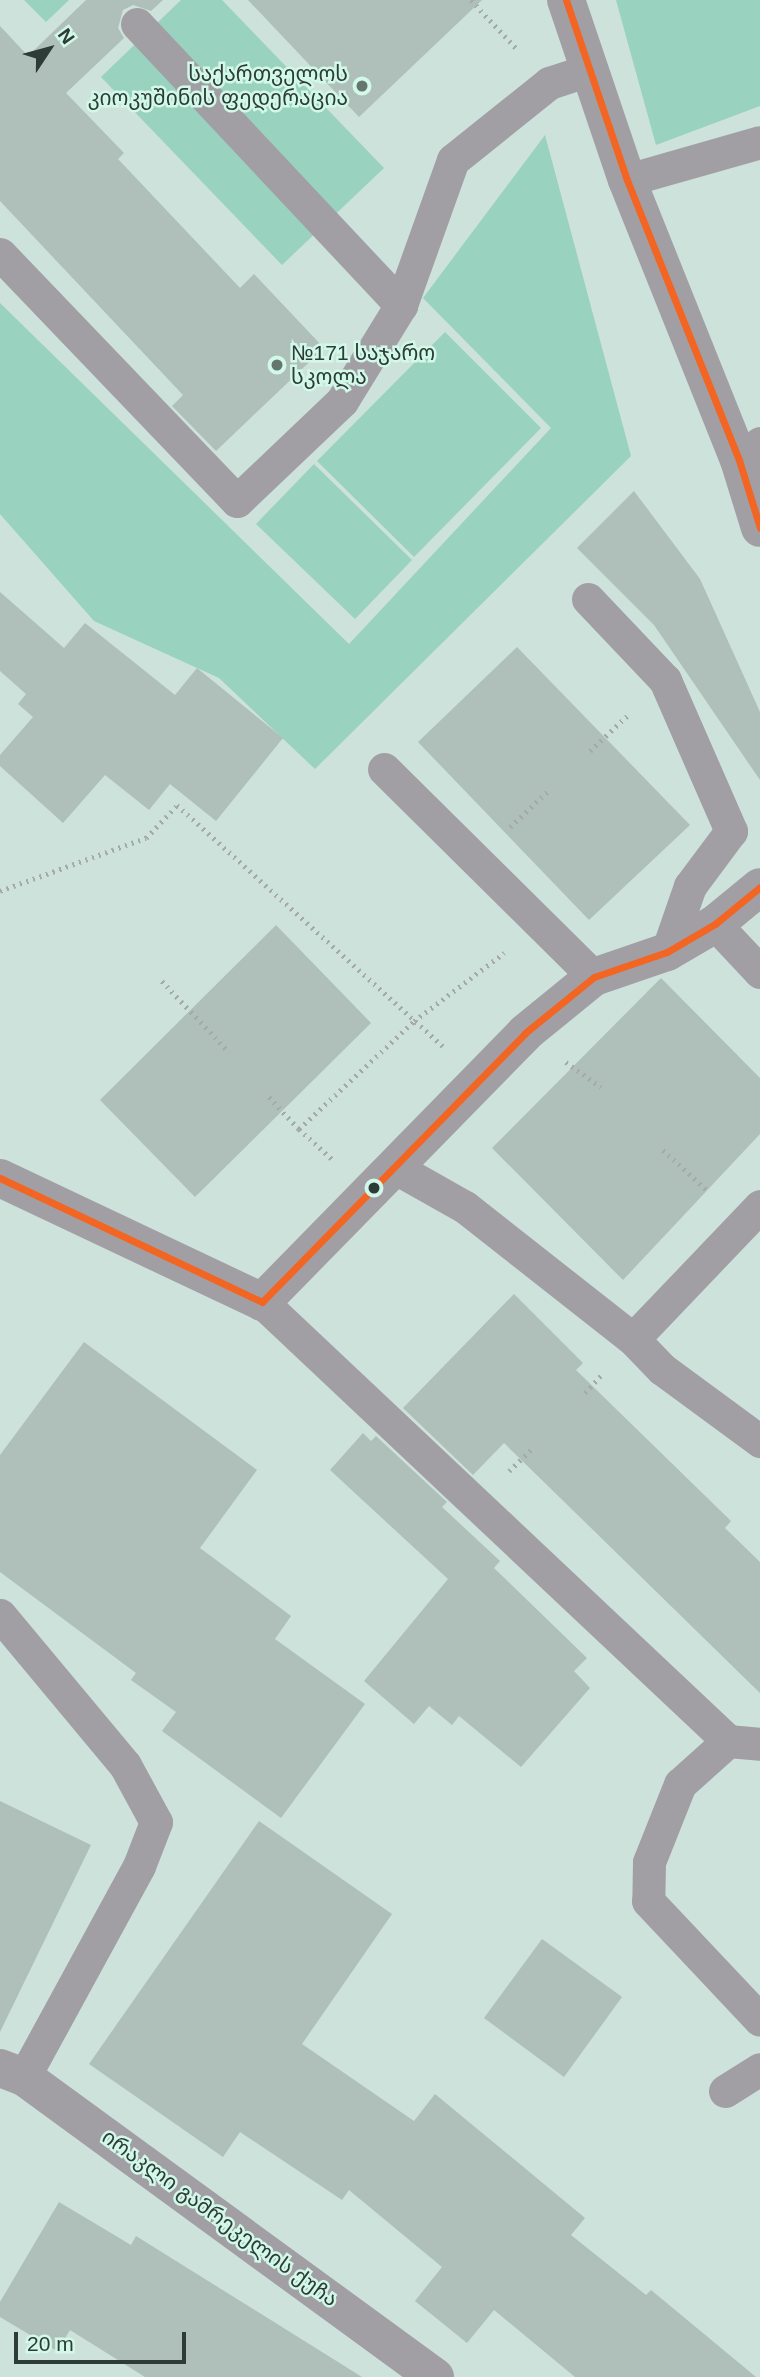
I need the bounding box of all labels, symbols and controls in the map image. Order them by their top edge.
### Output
north arrow [14,14,84,84]
text: N [54,25,79,48]
place label: საქართველოს კიოკუშინის ფედერაცია [88,61,348,111]
marker: საქართველოს კიოკუშინის ფედერაცია [354,78,370,94]
place label: №171 საჯარო სკოლა [291,340,435,390]
marker: №171 საჯარო სკოლა [269,357,285,373]
unlabelled marker [367,1181,381,1195]
street label: ირაკლი გამრეკელის ქუჩა [97,2124,343,2312]
scale bar [18,2318,189,2362]
text: 20 m [27,2332,74,2355]

